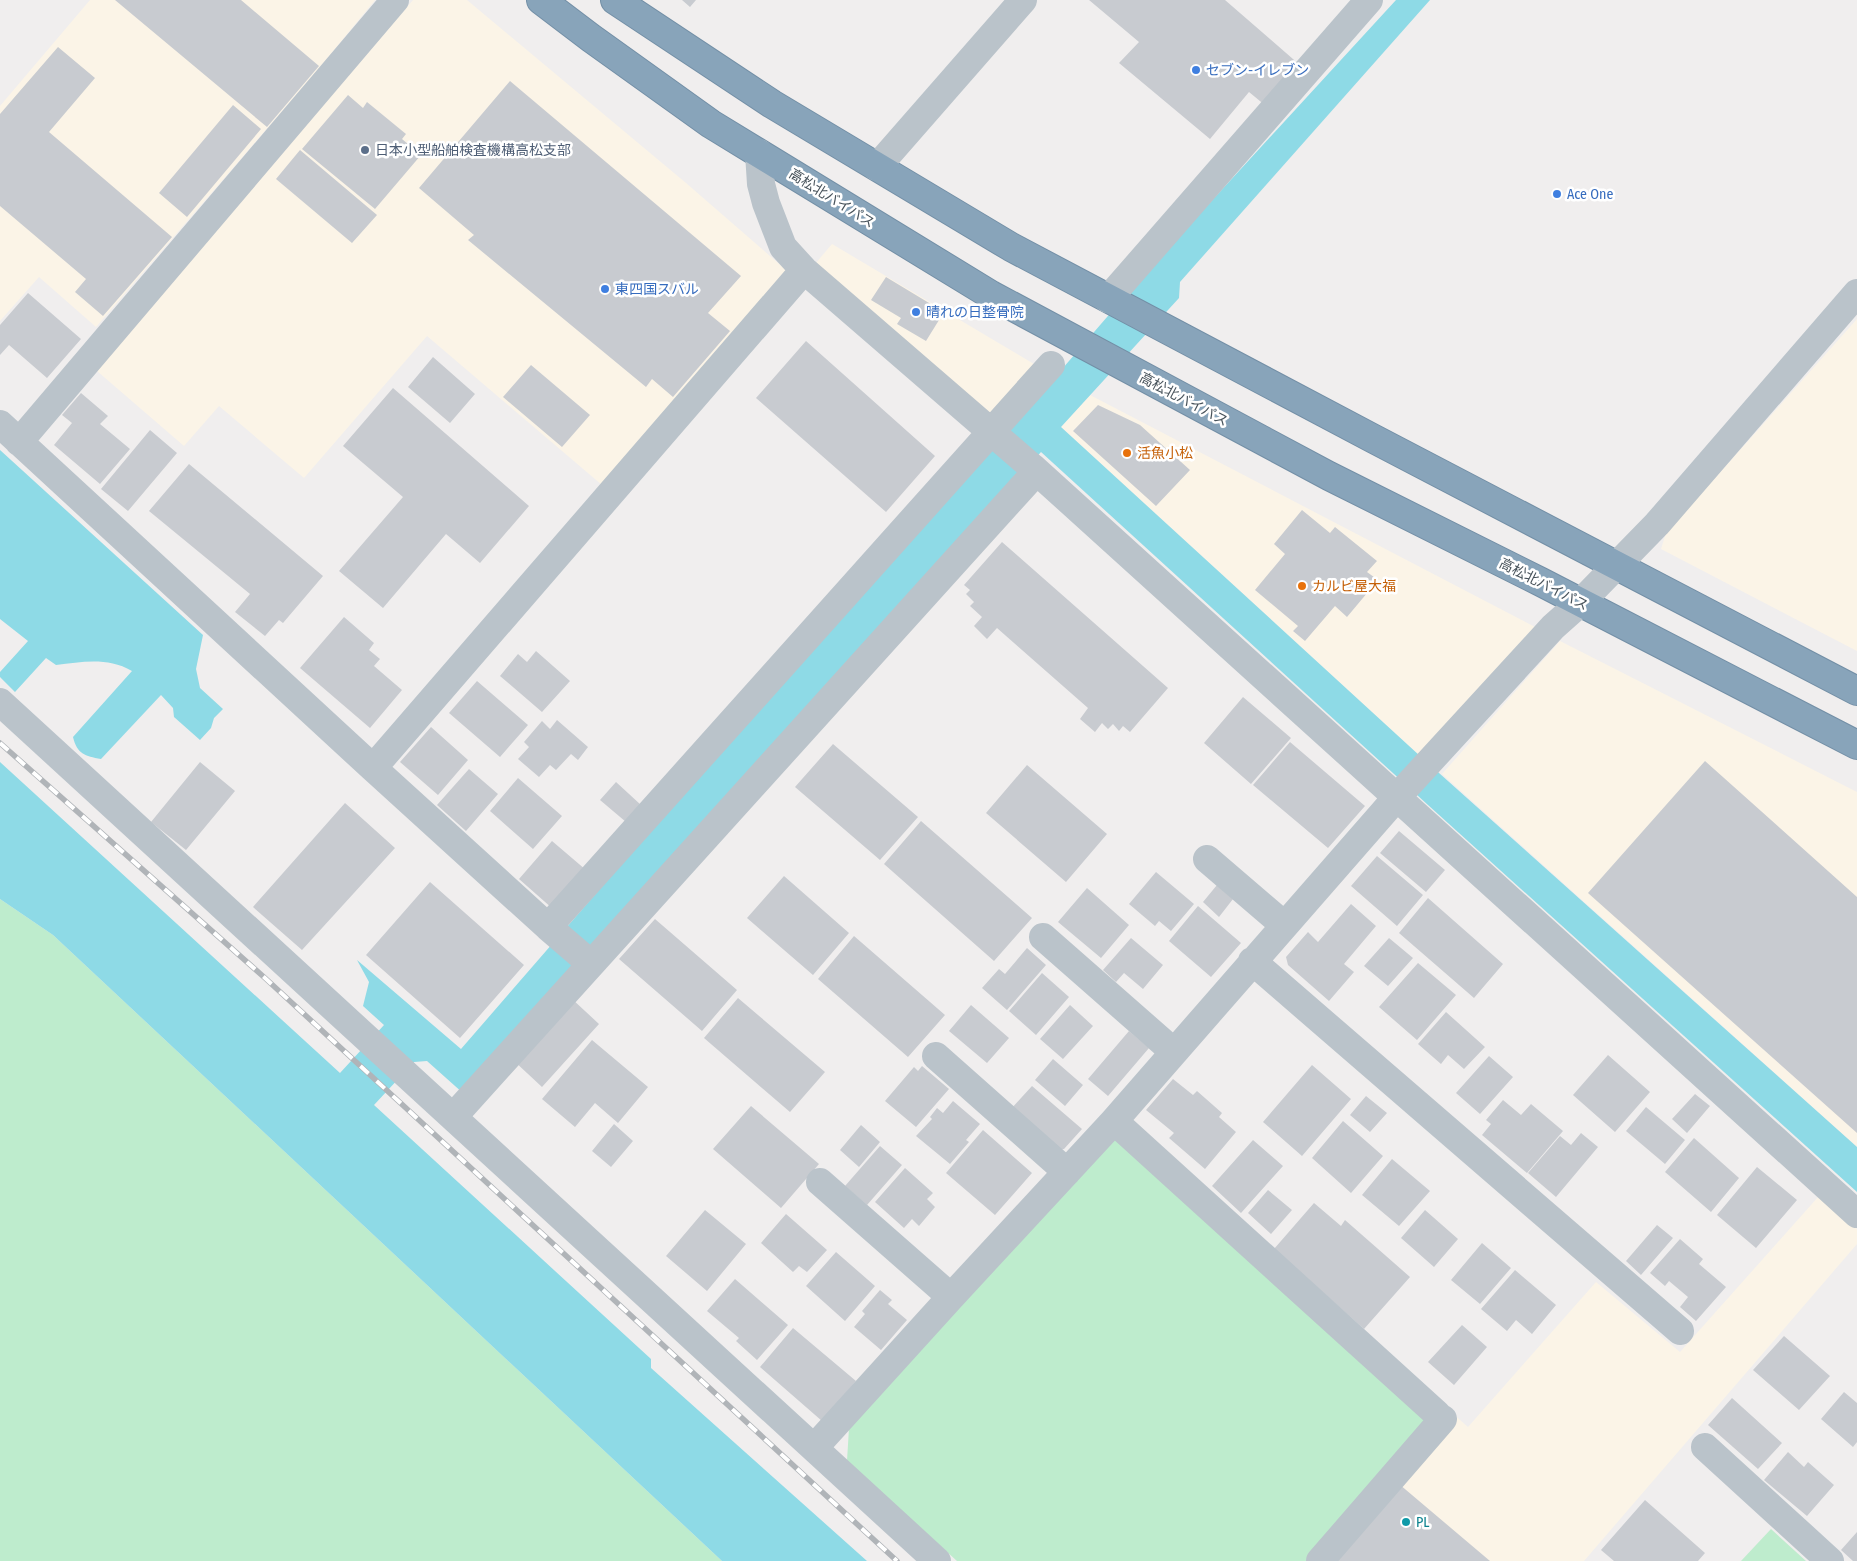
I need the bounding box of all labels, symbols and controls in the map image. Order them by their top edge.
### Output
place label: セブン-イレブン [1206,62,1309,79]
marker: セブン-イレブン [1190,64,1202,76]
place label: 日本小型船舶検査機構高松支部 [375,142,571,159]
marker: 日本小型船舶検査機構高松支部 [359,144,371,156]
street label: 高松北バイパス [786,165,878,232]
place label: Ace One [1567,186,1613,203]
marker: Ace One [1551,188,1563,200]
place label: 東四国スバル [615,281,699,298]
marker: 東四国スバル [599,283,611,295]
place label: 晴れの日整骨院 [926,304,1024,321]
marker: 晴れの日整骨院 [910,306,922,318]
street label: 高松北バイパス [1137,369,1231,430]
place label: 活魚小松 [1137,445,1193,462]
marker: 活魚小松 [1121,447,1133,459]
street label: 高松北バイパス [1496,555,1591,614]
place label: カルビ屋大福 [1312,578,1396,595]
marker: カルビ屋大福 [1296,580,1308,592]
place label: PL [1416,1514,1430,1531]
marker: PL [1400,1516,1412,1528]

